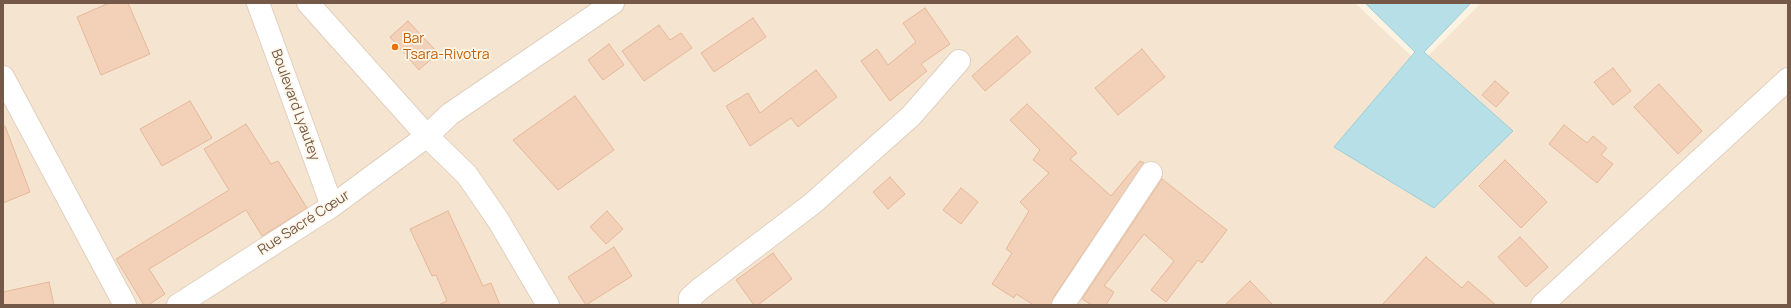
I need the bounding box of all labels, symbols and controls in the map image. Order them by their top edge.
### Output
place label: Bar Tsara-Rivotra [403,31,489,64]
marker: Bar Tsara-Rivotra [390,42,400,52]
street label: Boulevard Lyautey [267,47,323,163]
street label: Rue Sacré Cœur [255,187,353,259]

